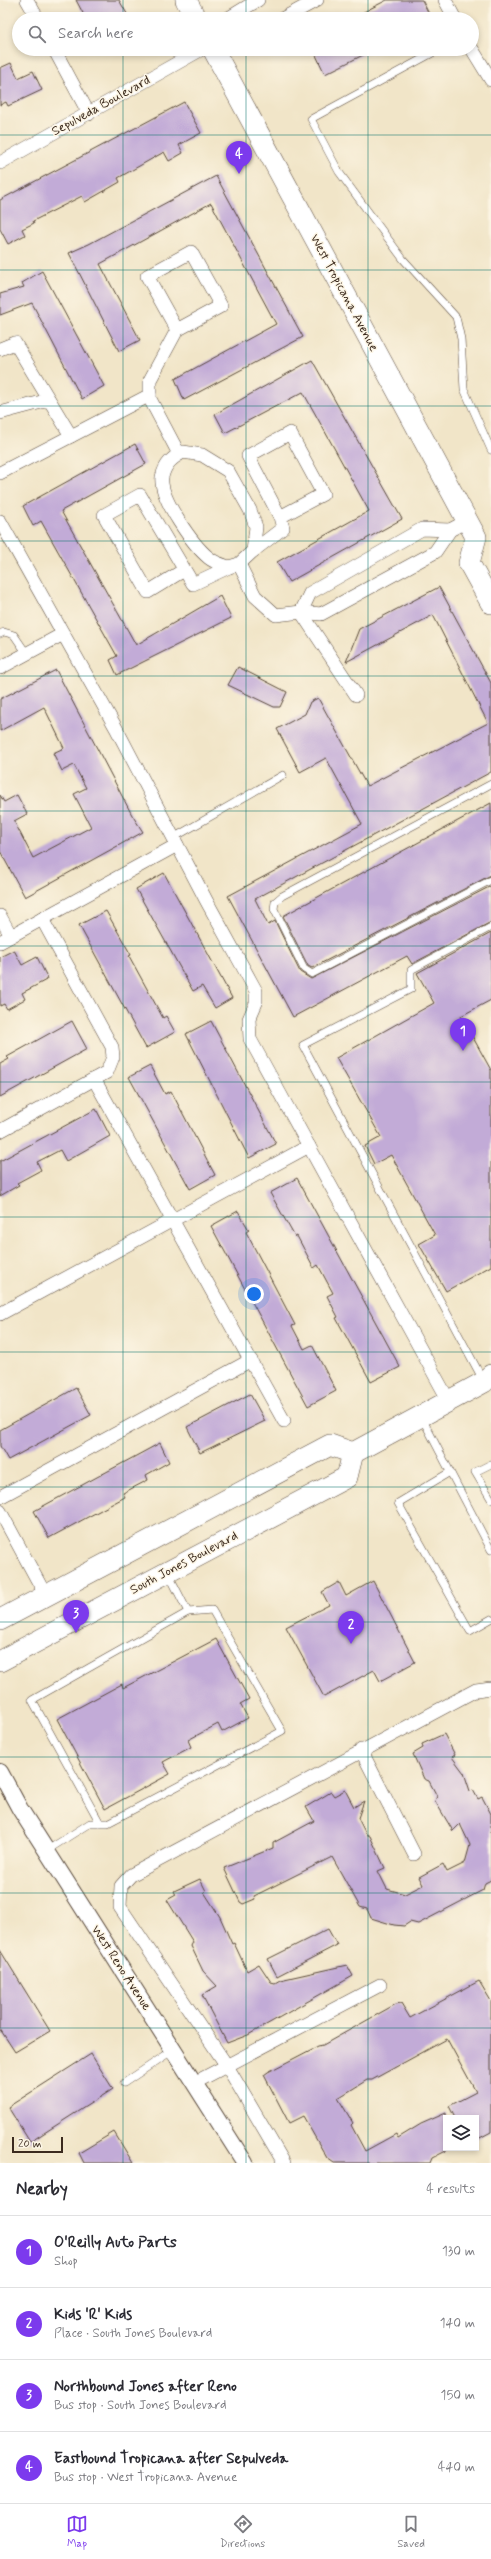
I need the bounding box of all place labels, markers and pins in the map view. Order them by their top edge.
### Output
pin: 4 [226,141,252,174]
pin: 1 [450,1018,476,1051]
pin: 3 [63,1600,89,1633]
pin: 2 [338,1611,364,1644]

